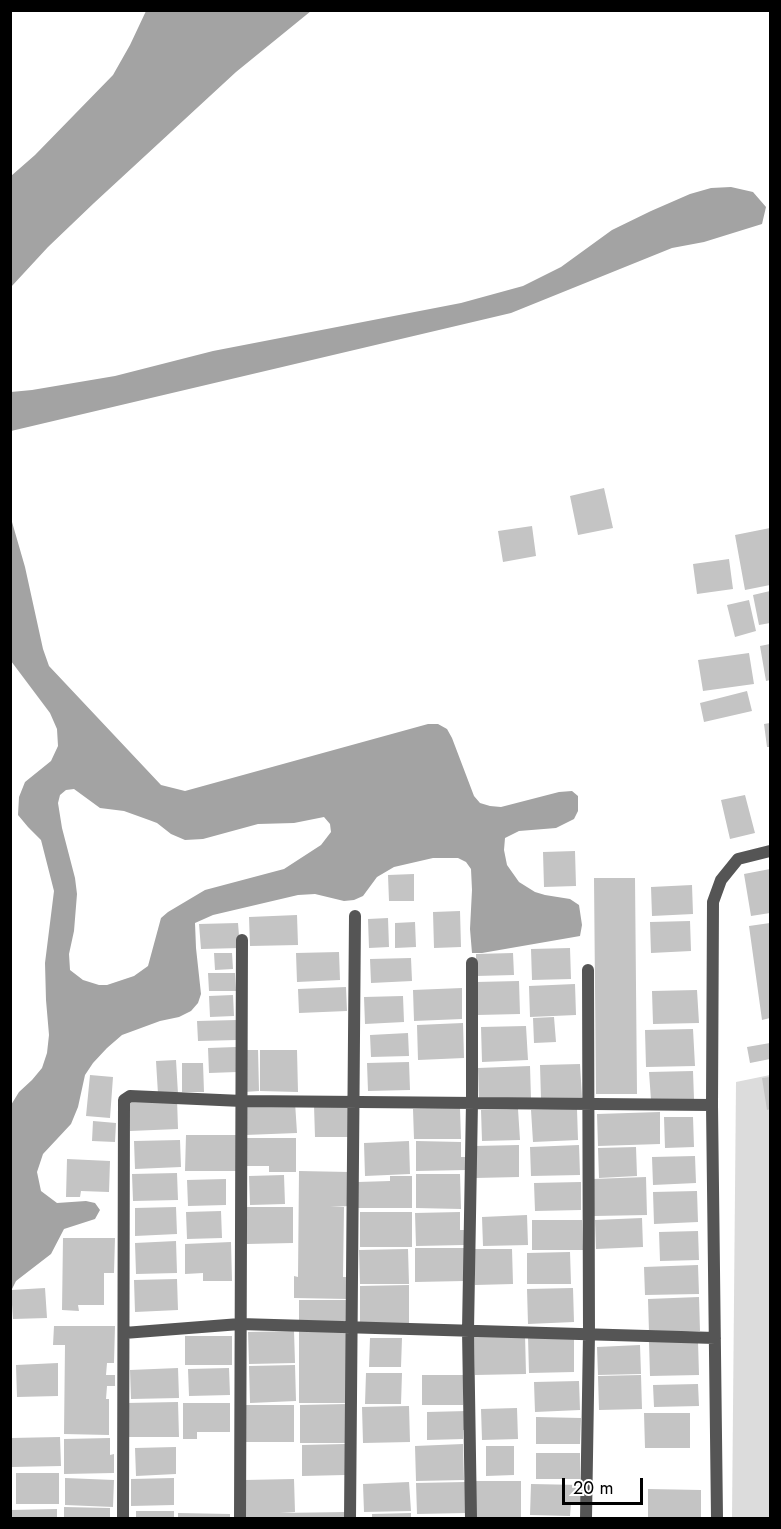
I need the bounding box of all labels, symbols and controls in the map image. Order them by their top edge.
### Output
scale bar [565,1466,646,1504]
text: 20 m [573,1475,613,1501]

